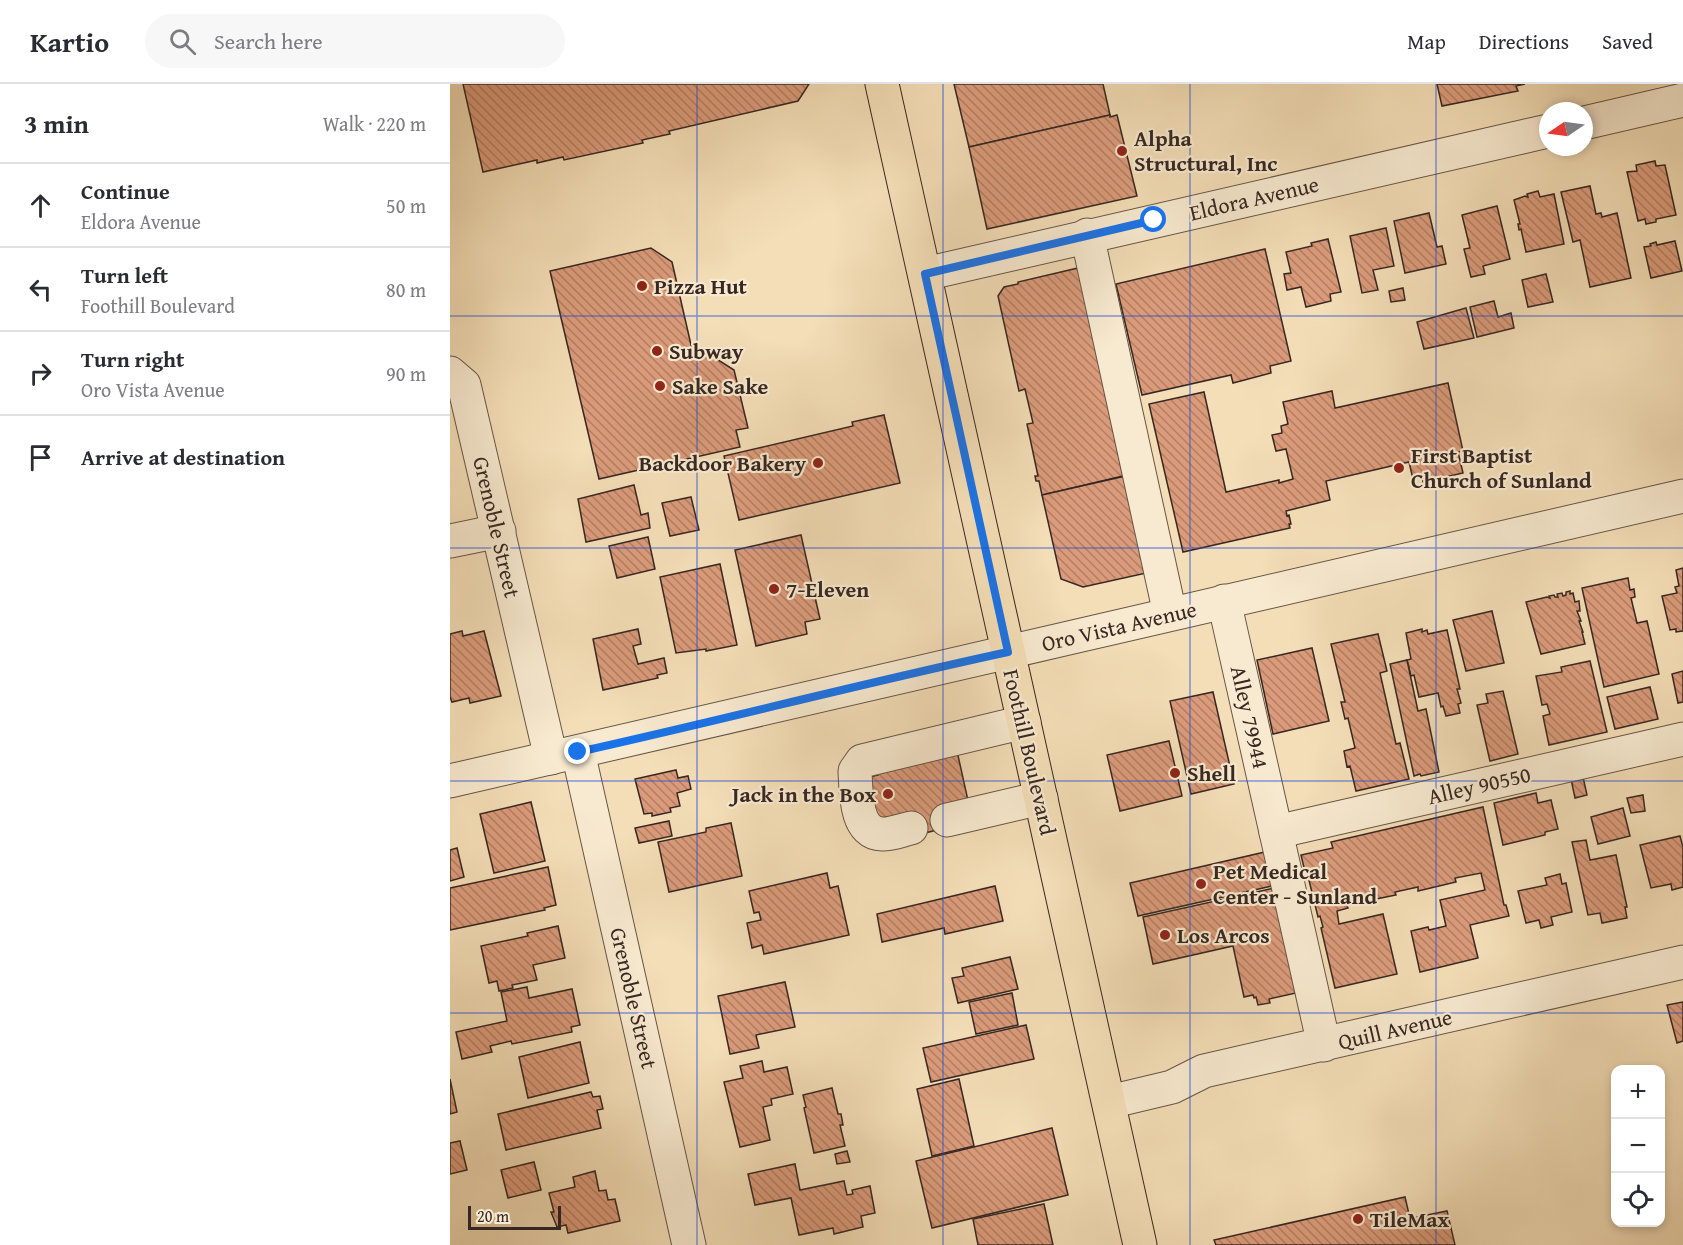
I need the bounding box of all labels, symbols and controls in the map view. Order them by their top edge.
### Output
search box [145,14,565,68]
text: Kartio [30,21,109,62]
icon: search [166,25,199,58]
text: Search here [214,25,323,57]
text: Map [1407,26,1446,57]
text: Directions [1479,26,1569,57]
text: Saved [1602,26,1653,57]
north arrow [1539,102,1593,156]
text: 3 min [24,104,89,143]
text: Walk · 220 m [323,109,426,138]
place label: Alpha Structural, Inc [1134,122,1277,179]
marker: Alpha Structural, Inc [1115,144,1129,158]
street label: Eldora Avenue [1186,168,1322,228]
text: Continue [81,175,170,207]
icon: ahead [24,189,57,222]
text: 50 m [386,191,426,220]
route start [1140,206,1166,232]
text: Eldora Avenue [81,207,201,236]
text: Turn left [81,259,168,291]
place label: Pizza Hut [654,270,748,302]
icon: left [24,273,57,306]
text: 80 m [386,275,426,304]
marker: Pizza Hut [635,279,649,293]
text: Foothill Boulevard [81,291,235,320]
place label: Subway [669,335,744,367]
text: Turn right [81,343,184,375]
marker: Subway [650,344,664,358]
icon: right [24,357,57,390]
text: 90 m [386,359,426,388]
place label: Sake Sake [672,370,768,402]
text: Oro Vista Avenue [81,375,225,404]
marker: Sake Sake [653,379,667,393]
place label: First Baptist Church of Sunland [1411,439,1592,496]
icon: arrive [24,441,57,474]
text: Arrive at destination [81,441,285,473]
place label: Backdoor Bakery [639,447,807,479]
street label: Grenoble Street [465,453,529,601]
marker: Backdoor Bakery [811,456,825,470]
marker: First Baptist Church of Sunland [1392,461,1406,475]
place label: 7-Eleven [786,573,869,605]
marker: 7-Eleven [767,582,781,596]
street label: Oro Vista Avenue [1038,593,1200,659]
street label: Alley 79944 [1223,662,1277,772]
street label: Foothill Boulevard [995,666,1065,838]
route end [564,738,590,764]
place label: Shell [1187,757,1236,789]
street label: Alley 90550 [1424,758,1534,812]
marker: Shell [1168,766,1182,780]
place label: Jack in the Box [728,778,876,810]
marker: Jack in the Box [881,787,895,801]
place label: Pet Medical Center - Sunland [1213,855,1377,912]
marker: Pet Medical Center - Sunland [1194,877,1208,891]
place label: Los Arcos [1177,919,1270,951]
street label: Grenoble Street [602,924,666,1072]
marker: Los Arcos [1158,928,1172,942]
street label: Quill Avenue [1335,1000,1455,1058]
map controls [1611,1065,1665,1227]
button: + [1611,1065,1665,1119]
button: − [1611,1119,1665,1173]
button: locate [1611,1173,1665,1227]
scale bar [468,1203,561,1230]
place label: TileMax [1370,1203,1450,1235]
text: 20 m [477,1204,509,1228]
marker: TileMax [1351,1212,1365,1226]

